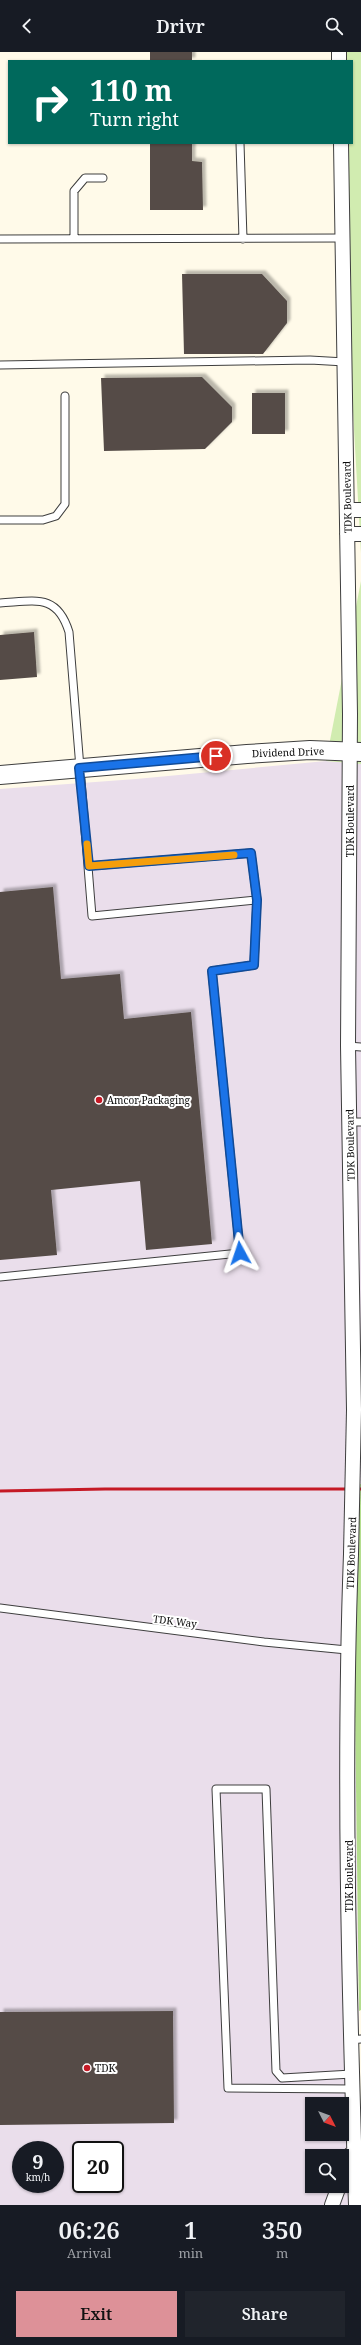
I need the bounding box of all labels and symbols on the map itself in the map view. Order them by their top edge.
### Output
street label: TDK Boulevard [339,461,355,533]
pin [199,739,233,773]
street label: Dividend Drive [252,744,324,760]
street label: TDK Boulevard [343,785,357,857]
place label: Amcor Packaging [107,1093,191,1107]
marker: Amcor Packaging [94,1095,104,1105]
street label: TDK Boulevard [342,1109,358,1181]
position arrow [219,1232,261,1274]
street label: TDK Boulevard [343,1517,359,1589]
street label: TDK Way [152,1611,198,1631]
street label: TDK Boulevard [342,1840,356,1912]
place label: TDK [95,2061,116,2075]
marker: TDK [82,2063,92,2073]
north arrow [305,2097,349,2141]
speed limit sign: 20 [72,2141,124,2193]

